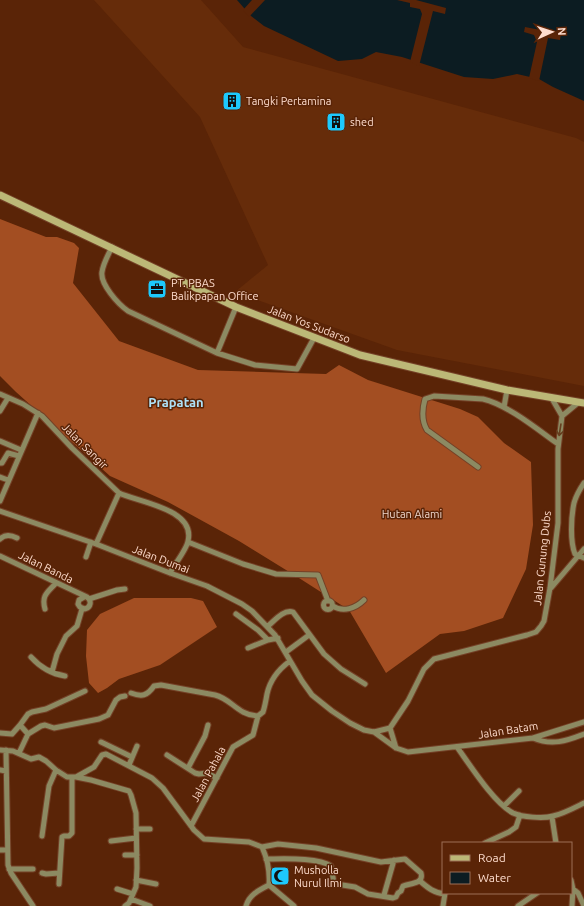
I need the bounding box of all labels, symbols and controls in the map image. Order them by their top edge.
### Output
north arrow [532,12,572,52]
text: N [556,27,568,36]
building icon: Tangki Pertamina [221,90,243,112]
place label: Tangki Pertamina [246,95,331,107]
building icon: shed [325,111,347,133]
place label: shed [350,116,374,128]
place label: PT. PBAS Balikpapan Office [171,277,258,302]
office icon: PT. PBAS Balikpapan Office [146,278,168,300]
street label: Jalan Yos Sudarso [266,303,352,345]
district label: Prapatan [148,395,204,409]
street label: Jalan Sangir [60,421,111,472]
one-way arrow [556,423,564,436]
park label: Hutan Alami [382,508,442,520]
street label: Jalan Gunung Dubs [531,510,553,606]
street label: Jalan Dumai [131,543,191,575]
street label: Jalan Banda [17,549,75,585]
street label: Jalan Batam [477,719,539,741]
street label: Jalan Pahala [188,744,228,804]
legend [442,842,572,894]
text: Road [478,851,506,864]
place label: Musholla Nurul Ilmi [294,864,342,889]
mosque icon: Musholla Nurul Ilmi [269,865,291,887]
text: Water [478,871,511,884]

